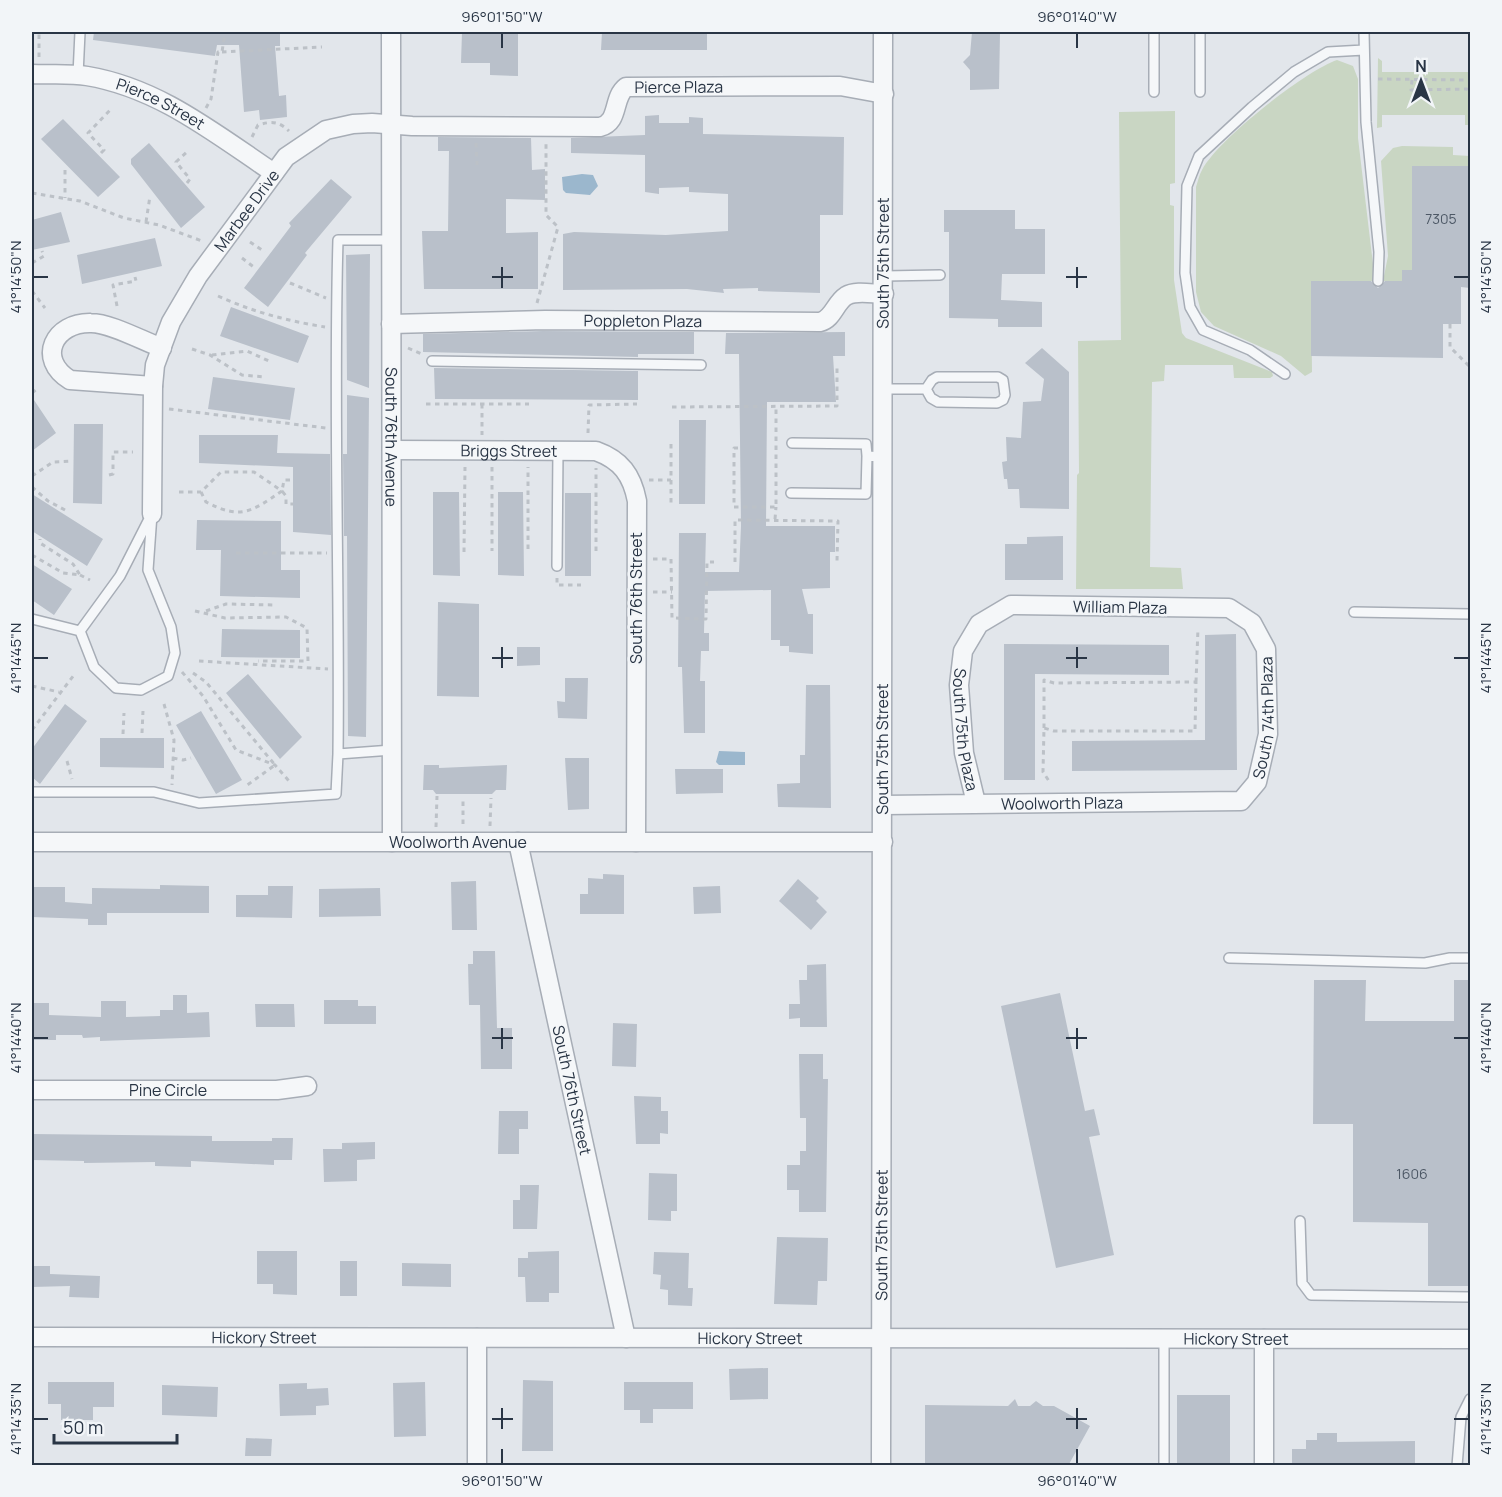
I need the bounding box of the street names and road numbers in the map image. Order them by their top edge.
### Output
street label: Pierce Street [113,73,209,135]
street label: Pierce Plaza [634,76,723,98]
street label: Marbee Drive [209,165,284,256]
street label: South 75th Street [872,197,894,329]
street label: Poppleton Plaza [584,309,702,332]
street label: South 76th Avenue [380,367,403,507]
street label: Briggs Street [460,439,558,462]
street label: South 76th Street [625,532,647,664]
street label: William Plaza [1073,595,1167,619]
street label: South 74th Plaza [1247,656,1279,781]
street label: South 75th Plaza [948,667,984,793]
street label: South 75th Street [871,683,893,815]
street label: Woolworth Plaza [1001,791,1123,815]
street label: Woolworth Avenue [389,831,527,853]
street label: South 76th Street [547,1023,597,1157]
street label: Pine Circle [129,1079,207,1101]
street label: South 75th Street [870,1169,892,1301]
street label: Hickory Street [211,1326,317,1348]
street label: Hickory Street [697,1327,803,1349]
street label: Hickory Street [1183,1328,1289,1350]

